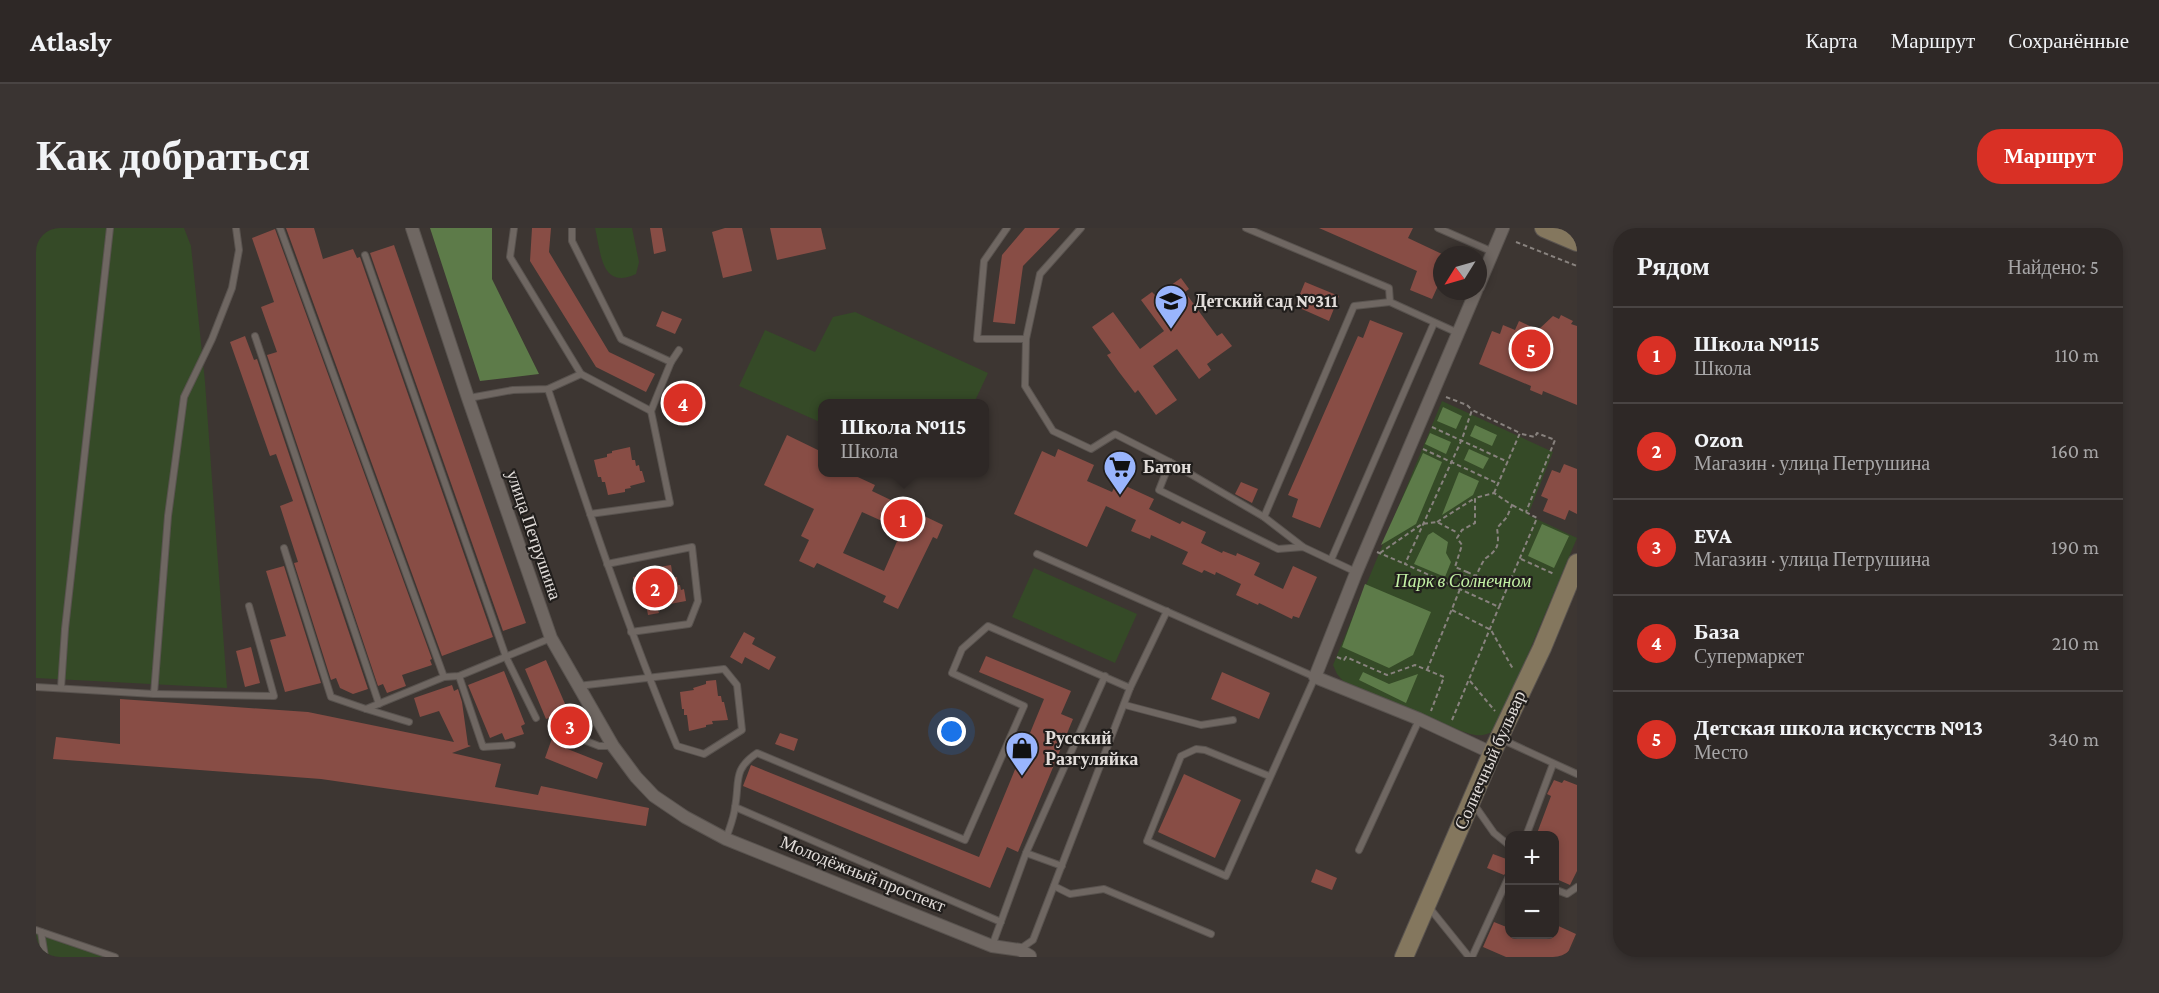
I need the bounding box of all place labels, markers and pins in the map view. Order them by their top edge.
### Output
school or university icon: Детский сад №311 [1153,283,1189,330]
place label: Детский сад №311 [1194,291,1338,311]
pin: 5 [1512,326,1550,372]
pin: 4 [664,380,702,426]
supermarket icon: Батон [1102,449,1138,496]
place label: Батон [1143,457,1191,477]
pin: 1 [884,496,922,542]
pin: 2 [636,566,674,610]
pin: 3 [550,704,590,748]
place label: Русский Разгуляйка [1045,728,1138,769]
shop icon: Русский Разгуляйка [1004,730,1040,777]

